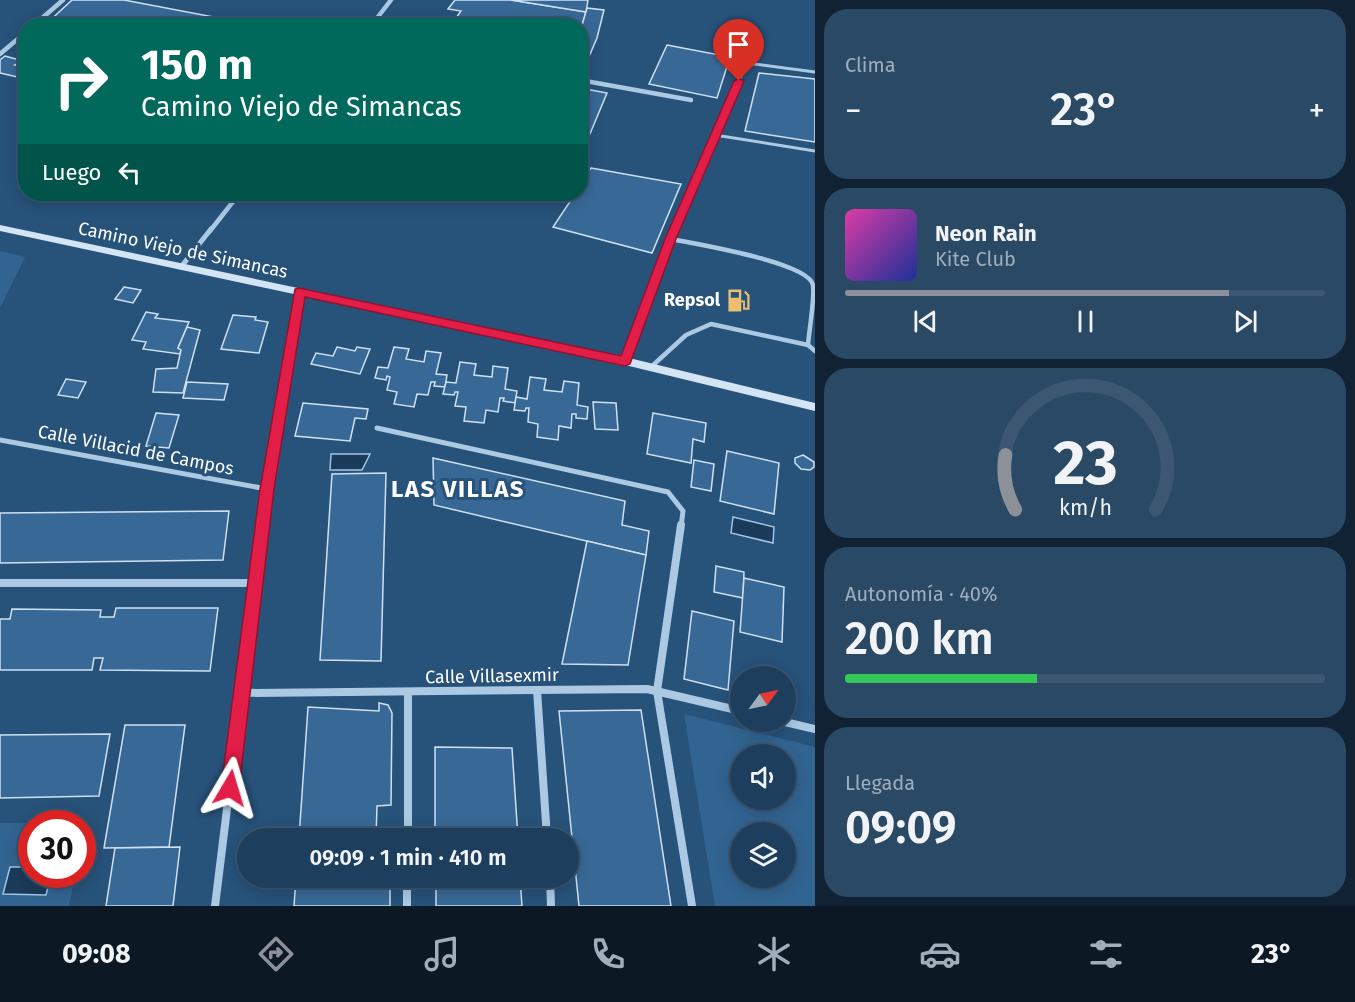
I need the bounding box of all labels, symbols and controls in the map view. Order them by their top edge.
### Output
pin [713,19,764,81]
icon: arrive [722,28,755,61]
text: 150 m [141,40,253,90]
icon: right [42,42,120,120]
text: Clima [845,53,896,77]
text: 23° [1050,83,1120,137]
text: Camino Viejo de Simancas [141,91,462,123]
text: − [845,91,862,131]
text: + [1309,91,1325,131]
icon: left [113,156,146,189]
text: Luego [42,159,101,186]
street label: Camino Viejo de Simancas [76,217,290,283]
text: Neon Rain [935,220,1037,247]
text: Kite Club [935,247,1016,271]
fuel station icon: Repsol [725,287,751,313]
place label: Repsol [664,289,721,311]
icon: previous [909,305,942,338]
icon: pause [1069,305,1102,338]
icon: next [1229,305,1262,338]
street label: Calle Villacid de Campos [36,420,236,480]
text: 23 [1053,426,1117,501]
district label: LAS VILLAS [391,475,525,503]
text: km/h [1058,495,1112,521]
text: Autonomía · 40% [845,582,997,606]
text: 200 km [845,612,994,666]
street label: Calle Villasexmir [425,664,559,688]
north arrow [730,666,796,732]
map controls [730,666,796,888]
button: sound [730,744,796,810]
position arrow [198,756,262,820]
text: Llegada [845,771,915,795]
text: 09:09 [845,801,957,855]
speed limit sign: 30 [18,810,96,888]
button: layers [730,822,796,888]
text: 09:09 · 1 min · 410 m [309,844,507,871]
icon: directions [255,933,297,975]
icon: music [421,933,463,975]
icon: phone [587,933,629,975]
icon: climate [753,933,795,975]
icon: car [919,933,961,975]
icon: filters [1085,933,1127,975]
text: 09:08 [62,938,131,970]
text: 23° [1251,938,1293,970]

